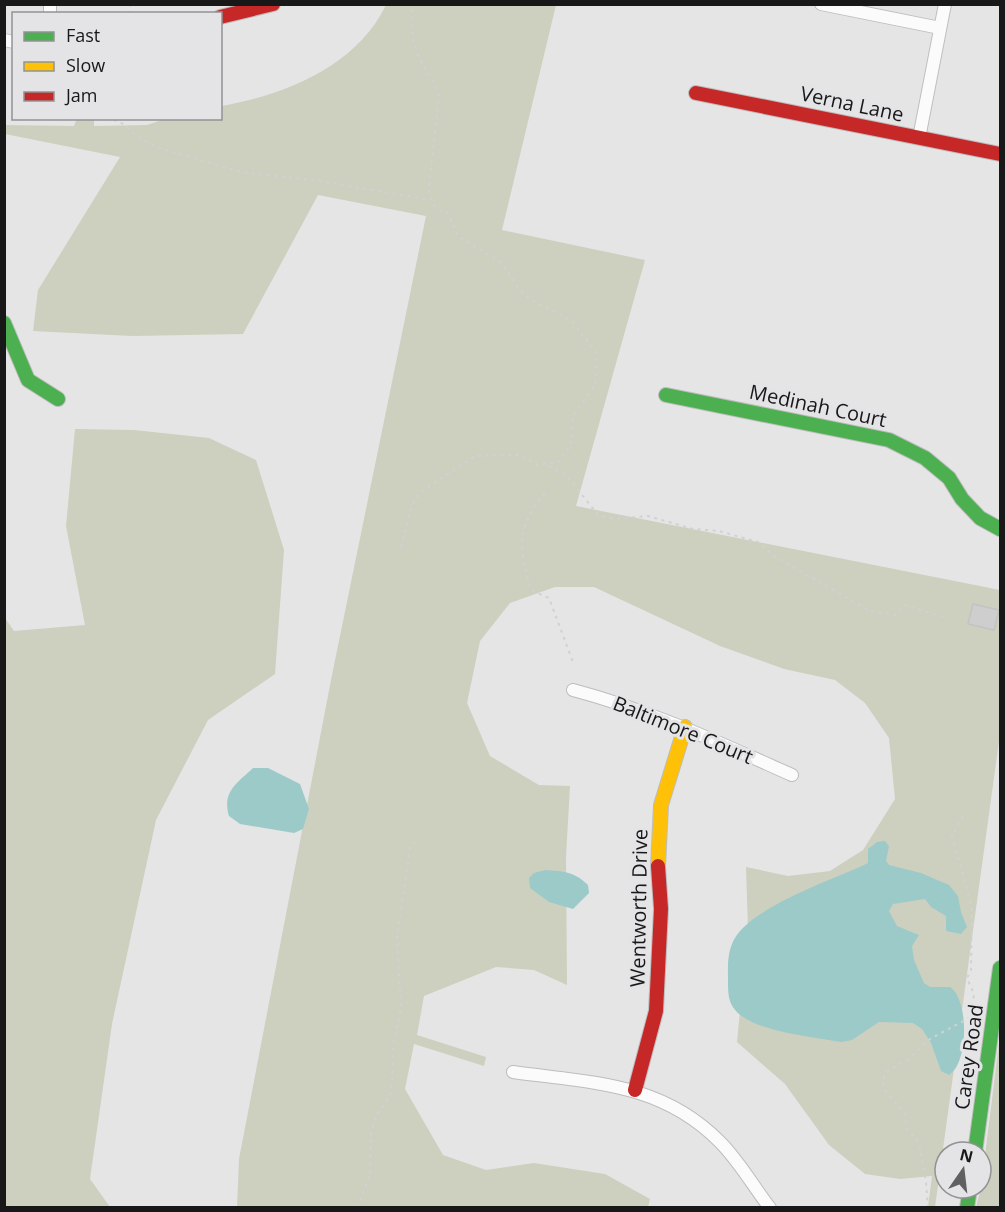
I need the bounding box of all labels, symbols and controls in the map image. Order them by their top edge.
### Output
legend [12,12,222,120]
text: Fast [66,23,100,47]
text: Slow [66,53,105,77]
street label: Verna Lane [798,79,906,128]
text: Jam [64,83,98,107]
street label: Medinah Court [747,378,889,433]
street label: Baltimore Court [609,689,757,770]
street label: Wentworth Drive [624,829,653,987]
street label: Carey Road [948,1003,989,1111]
north arrow [933,1140,993,1200]
text: N [958,1143,976,1168]

